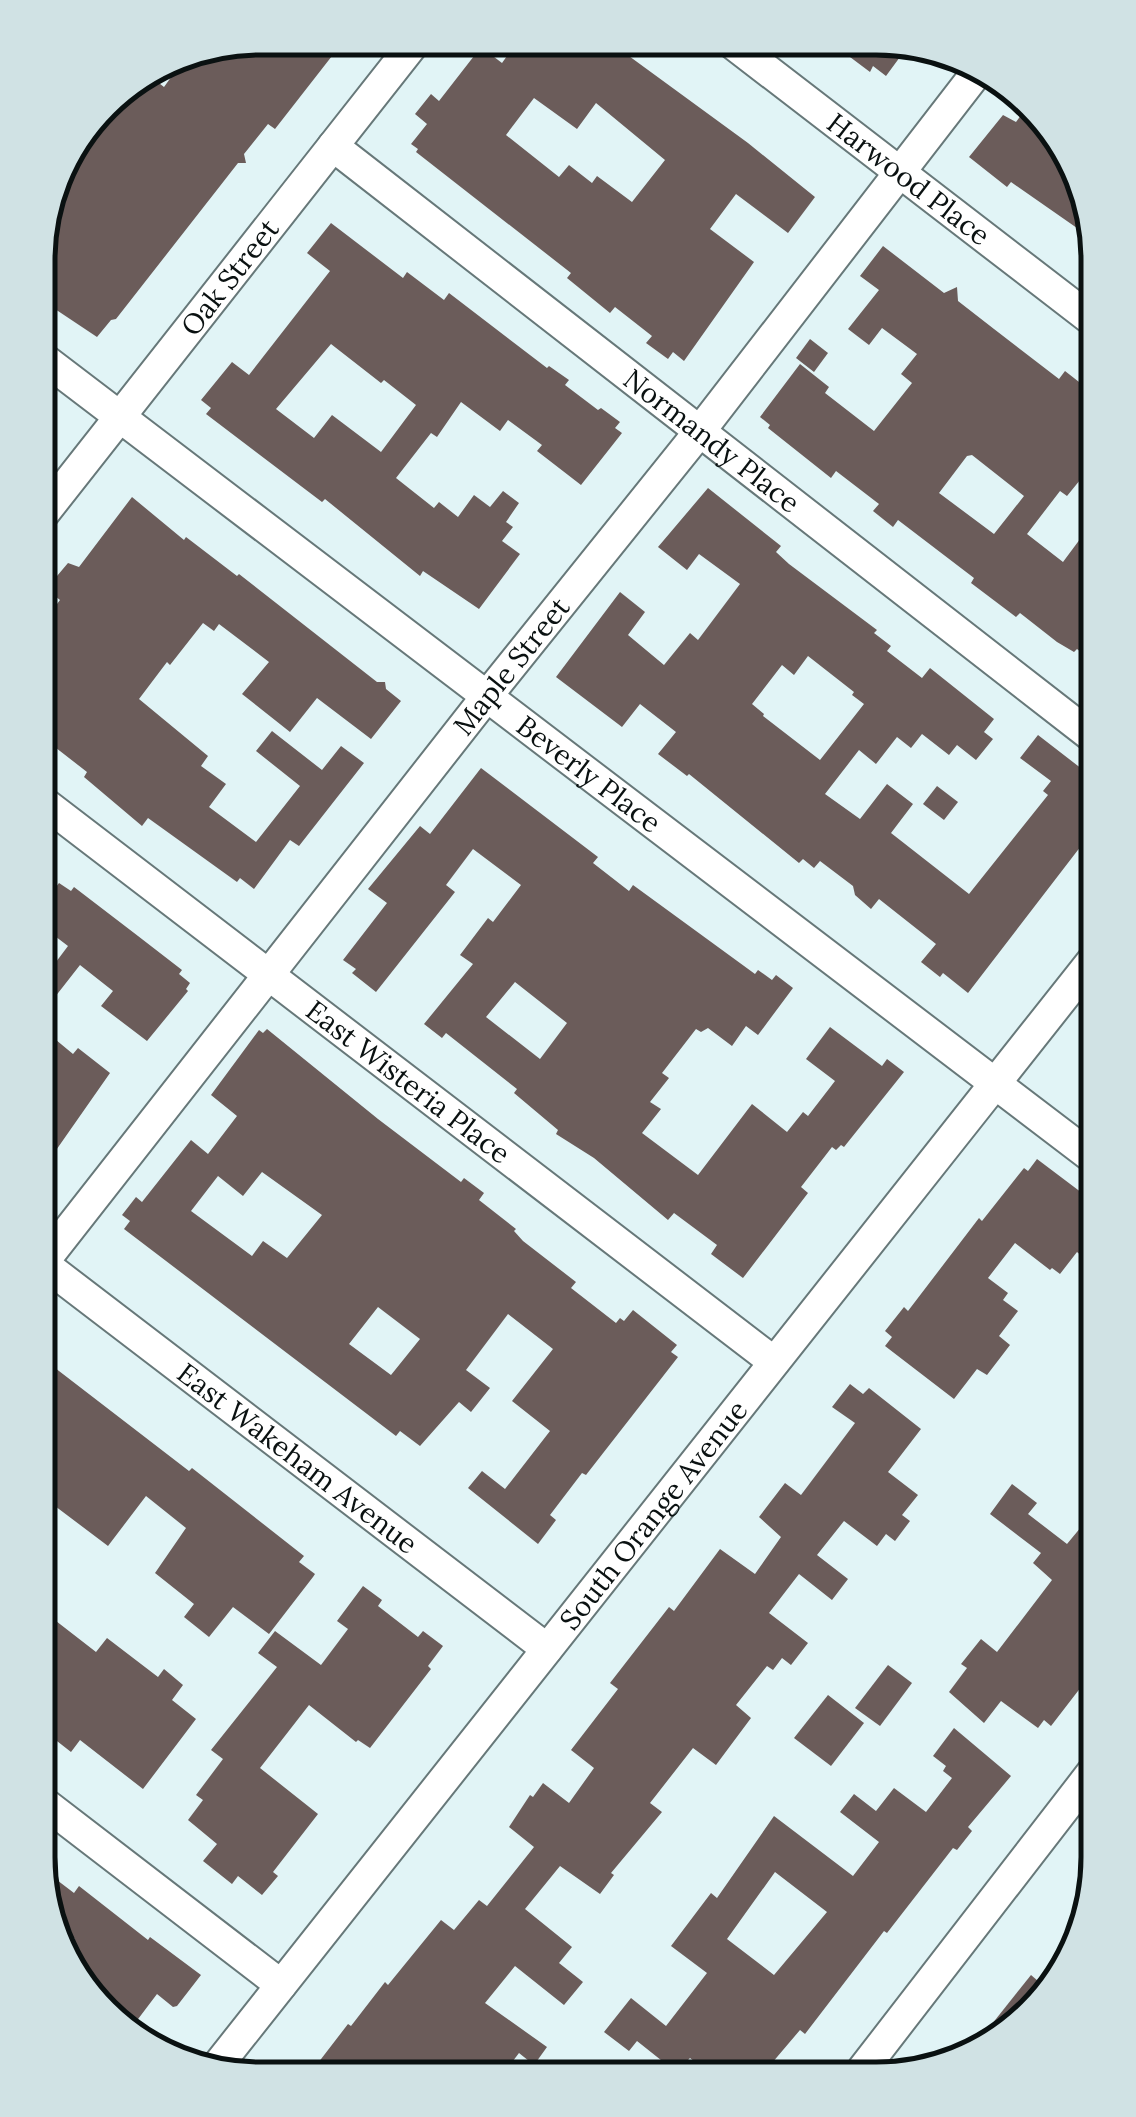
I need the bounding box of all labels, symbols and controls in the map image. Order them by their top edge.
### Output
street label: Harwood Place [820,105,997,253]
street label: Oak Street [173,212,287,343]
street label: Normandy Place [616,361,807,521]
street label: Maple Street [445,590,577,742]
street label: Beverly Place [510,708,668,841]
street label: East Wisteria Place [299,992,518,1171]
street label: East Wakeham Avenue [170,1355,425,1562]
street label: South Orange Avenue [552,1393,755,1637]

